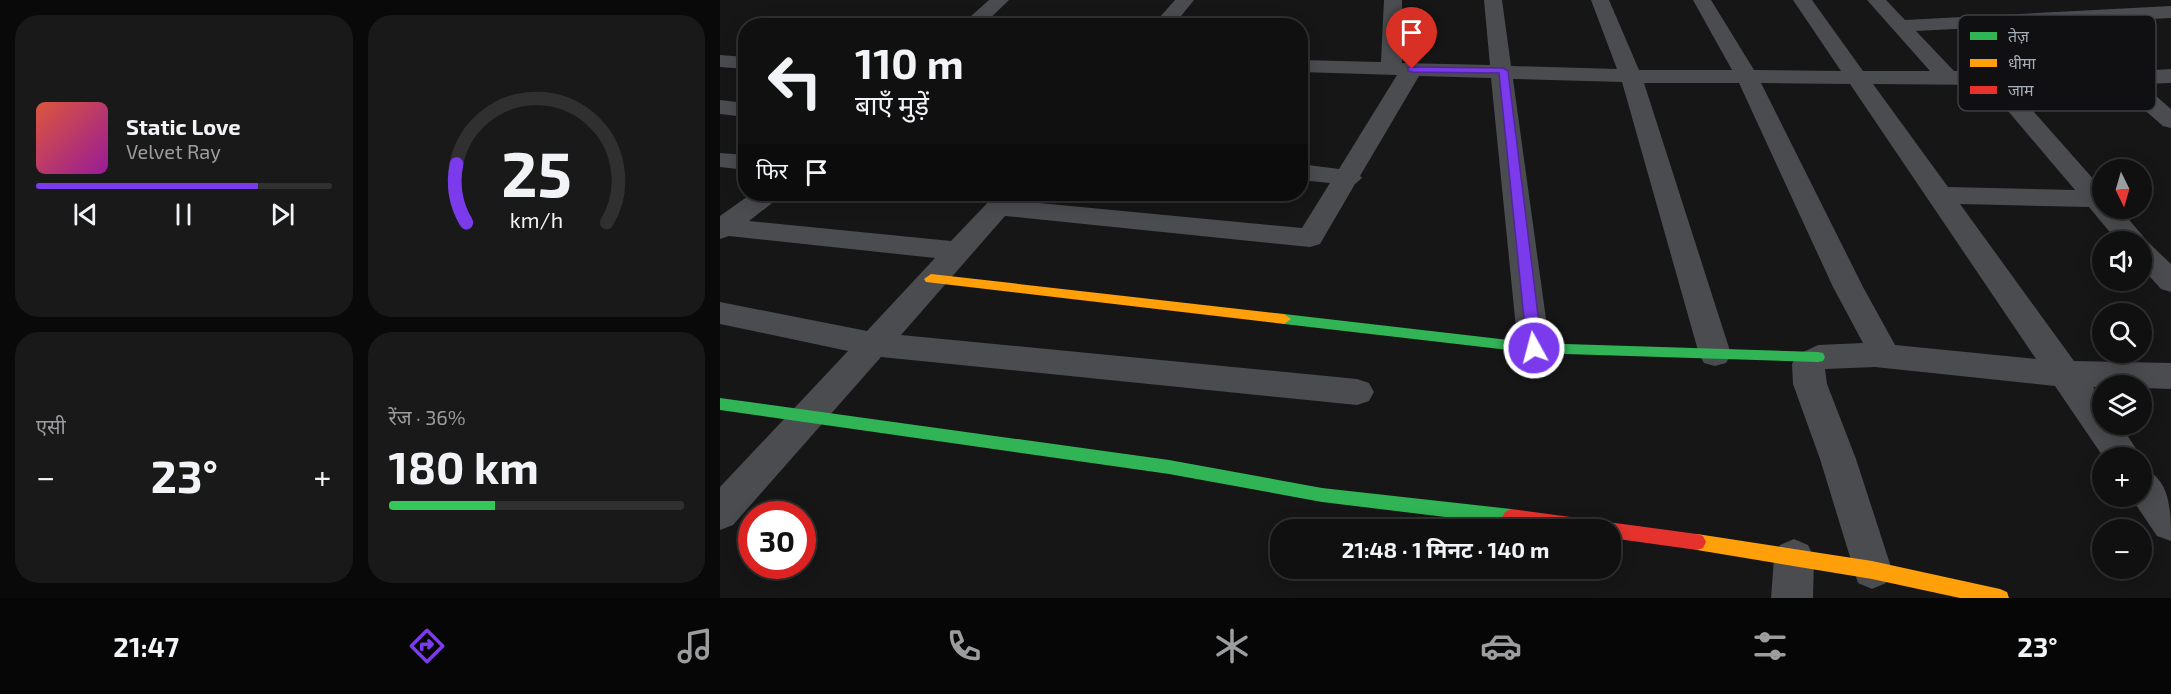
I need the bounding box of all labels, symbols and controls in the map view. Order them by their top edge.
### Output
pin [1386,7,1437,69]
legend [1958,15,2156,111]
icon: arrive [1395,16,1428,49]
text: तेज़ [2008,26,2030,45]
text: 110 m [855,37,964,87]
icon: left [756,42,834,120]
text: धीमा [2008,53,2037,72]
text: जाम [2008,80,2034,99]
text: बाएँ मुड़ें [855,88,929,120]
text: Static Love [126,113,241,139]
text: 25 [501,135,572,210]
text: Velvet Ray [126,139,221,163]
icon: arrive [800,156,833,189]
text: फिर [756,157,788,183]
north arrow [2092,159,2152,219]
map controls [2092,159,2152,579]
icon: previous [69,198,102,231]
icon: pause [167,198,200,231]
icon: next [266,198,299,231]
text: km/h [510,208,563,233]
button: sound [2092,231,2152,291]
button: search [2092,303,2152,363]
position arrow [1502,316,1566,380]
button: layers [2092,375,2152,435]
text: रेंज · 36% [389,405,466,429]
text: एसी [36,414,66,438]
text: 180 km [389,439,539,493]
button: + [2092,447,2152,507]
text: 23° [151,448,218,502]
text: − [36,456,55,496]
text: + [313,456,331,496]
speed limit sign: 30 [738,501,816,579]
button: − [2092,519,2152,579]
text: 21:48 · 1 मिनट · 140 m [1342,536,1549,562]
icon: directions [406,625,448,667]
icon: music [674,625,716,667]
icon: phone [943,625,985,667]
icon: climate [1211,625,1253,667]
icon: car [1480,625,1522,667]
icon: filters [1749,625,1791,667]
text: 21:47 [113,630,179,662]
text: 23° [2017,630,2058,662]

